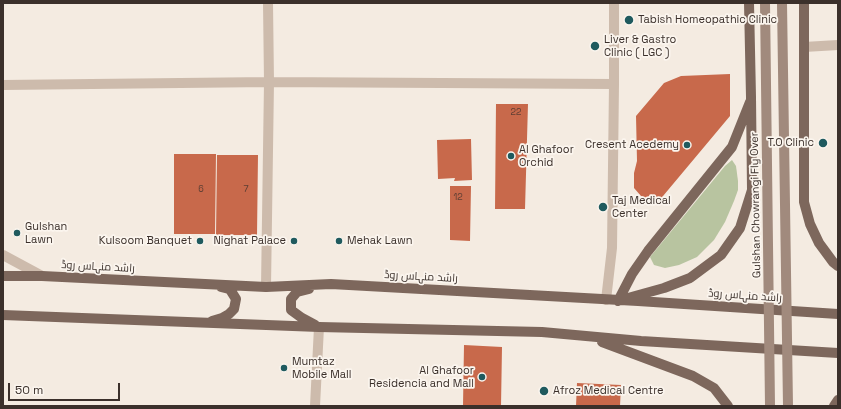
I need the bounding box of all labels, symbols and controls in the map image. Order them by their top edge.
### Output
place label: Tabish Homeopathic Clinic [638,13,777,27]
marker: Tabish Homeopathic Clinic [623,14,635,26]
place label: Liver & Gastro Clinic ( LGC ) [604,33,676,59]
marker: Liver & Gastro Clinic ( LGC ) [589,40,601,52]
house number: 22 [511,108,521,118]
street label: Gulshan Chowrangi Fly Over [748,132,764,278]
place label: T.O Clinic [767,136,814,150]
marker: T.O Clinic [817,137,829,149]
place label: Cresent Acedemy [585,138,679,152]
marker: Cresent Acedemy [682,140,692,150]
place label: Al Ghafoor Orchid [519,143,574,169]
marker: Al Ghafoor Orchid [506,151,516,161]
house number: 6 [198,185,204,195]
house number: 7 [243,185,249,195]
house number: 12 [453,193,463,203]
place label: Taj Medical Center [612,194,671,220]
marker: Taj Medical Center [597,201,609,213]
place label: Gulshan Lawn [25,220,67,246]
marker: Gulshan Lawn [12,228,22,238]
place label: Kulsoom Banquet [99,234,192,248]
place label: Nighat Palace [214,234,286,248]
place label: Mehak Lawn [347,234,413,248]
marker: Kulsoom Banquet [195,236,205,246]
marker: Nighat Palace [289,236,299,246]
marker: Mehak Lawn [334,236,344,246]
street label: راشد منہاس روڈ [61,258,135,276]
street label: راشد منہاس روڈ [384,268,458,286]
street label: راشد منہاس روڈ [708,287,782,305]
place label: Mumtaz Mobile Mall [292,355,351,381]
marker: Mumtaz Mobile Mall [279,363,289,373]
place label: Al Ghafoor Residencia and Mall [369,364,474,390]
marker: Al Ghafoor Residencia and Mall [477,372,487,382]
scale bar [10,375,122,401]
text: 50 m [15,382,43,398]
place label: Afroz Medical Centre [553,384,664,398]
marker: Afroz Medical Centre [538,385,550,397]

